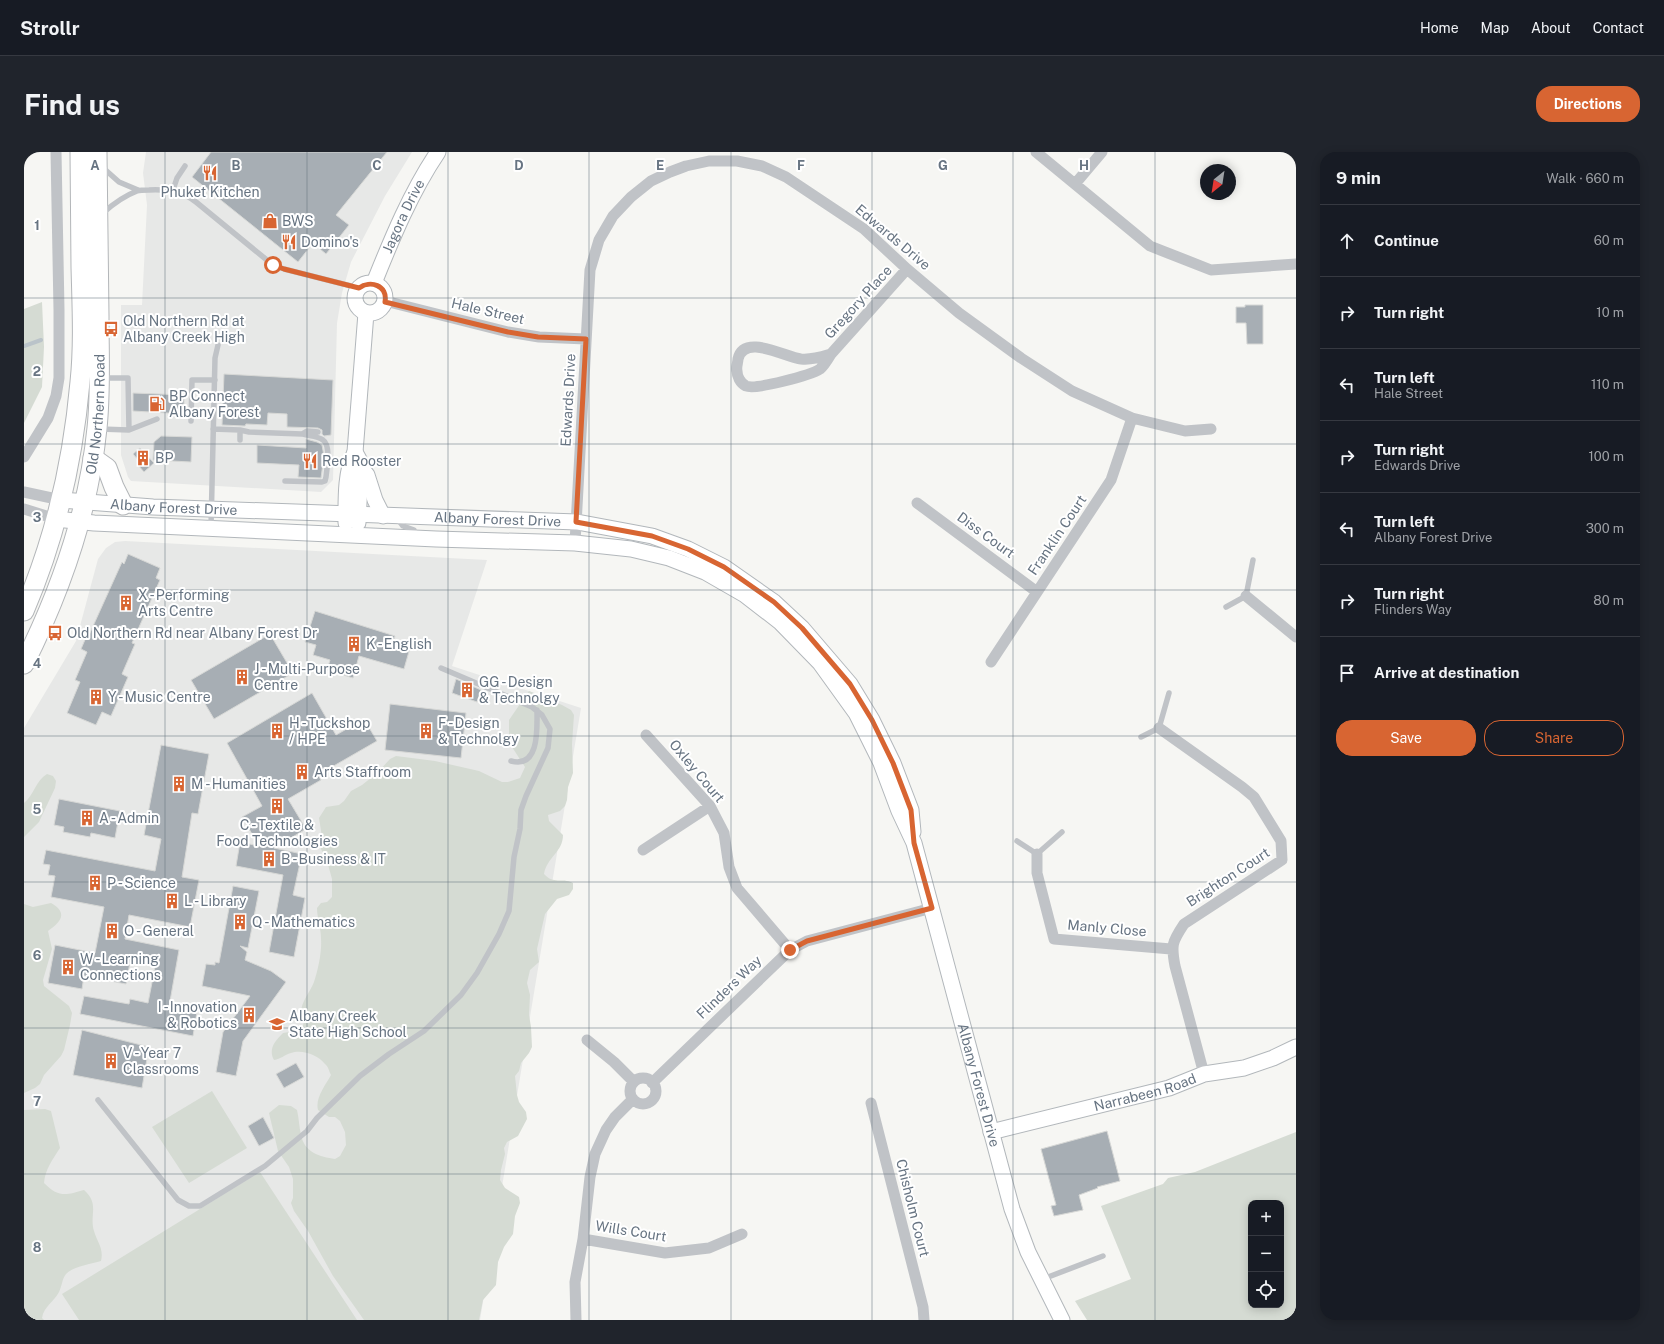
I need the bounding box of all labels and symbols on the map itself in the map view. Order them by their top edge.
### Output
text: A [90,158,100,173]
text: B [232,158,241,173]
text: C [372,158,382,173]
text: D [514,158,524,173]
text: E [656,158,664,173]
text: F [797,158,805,173]
text: G [938,158,948,173]
text: H [1079,158,1089,173]
restaurant icon: Phuket Kitchen [201,164,219,182]
north arrow [1200,164,1236,200]
street label: Jagora Drive [379,176,428,255]
place label: Phuket Kitchen [160,184,260,200]
street label: Edwards Drive [852,201,934,273]
shop icon: BWS [261,212,279,230]
place label: BWS [282,213,314,229]
text: 1 [34,218,40,233]
restaurant icon: Domino's [280,233,298,251]
place label: Domino's [301,234,359,250]
route start [264,256,282,274]
street label: Gregory Place [821,262,895,342]
street label: Hale Street [450,295,526,327]
place label: Old Northern Rd at Albany Creek High [123,313,245,345]
bus stop icon: Old Northern Rd at Albany Creek High [102,320,120,338]
street label: Edwards Drive [558,353,578,447]
street label: Old Northern Road [83,354,108,476]
text: 2 [33,364,41,379]
place label: BP Connect Albany Forest [169,388,259,420]
fuel station icon: BP Connect Albany Forest [148,395,166,413]
building icon: BP [134,449,152,467]
place label: BP [155,450,173,466]
restaurant icon: Red Rooster [301,452,319,470]
place label: Red Rooster [322,453,402,469]
street label: Franklin Court [1024,492,1090,578]
street label: Albany Forest Drive [110,496,238,518]
street label: Albany Forest Drive [434,509,562,529]
street label: Diss Court [954,509,1018,561]
text: 3 [33,510,42,525]
place label: X - Performing Arts Centre [138,587,230,619]
building icon: X - Performing Arts Centre [117,594,135,612]
bus stop icon: Old Northern Rd near Albany Forest Dr [46,624,64,642]
place label: Old Northern Rd near Albany Forest Dr [67,625,317,641]
building icon: K - English [345,635,363,653]
place label: K - English [366,636,432,652]
text: 4 [33,656,42,671]
place label: J - Multi-Purpose Centre [254,661,360,693]
building icon: J - Multi-Purpose Centre [233,668,251,686]
place label: GG - Design & Technolgy [479,674,560,706]
building icon: GG - Design & Technolgy [458,681,476,699]
building icon: Y - Music Centre [87,688,105,706]
place label: Y - Music Centre [108,689,211,705]
place label: H - Tuckshop / HPE [289,715,370,747]
place label: F - Design & Technolgy [438,715,519,747]
building icon: H - Tuckshop / HPE [268,722,286,740]
building icon: F - Design & Technolgy [417,722,435,740]
street label: Oxley Court [666,736,728,806]
building icon: Arts Staffroom [293,763,311,781]
place label: Arts Staffroom [314,764,411,780]
building icon: M - Humanities [170,775,188,793]
place label: M - Humanities [191,776,286,792]
building icon: C - Textile & Food Technologies [268,797,286,815]
text: 5 [33,802,42,817]
building icon: A - Admin [78,809,96,827]
place label: A - Admin [99,810,159,826]
place label: C - Textile & Food Technologies [216,817,338,849]
street label: Brighton Court [1183,844,1273,910]
building icon: B - Business & IT [260,850,278,868]
place label: B - Business & IT [281,851,386,867]
building icon: P - Science [86,874,104,892]
place label: P - Science [107,875,176,891]
building icon: L - Library [163,892,181,910]
place label: L - Library [184,893,247,909]
building icon: Q - Mathematics [231,913,249,931]
place label: Q - Mathematics [252,914,355,930]
street label: Manly Close [1067,917,1147,939]
building icon: O - General [103,922,121,940]
place label: O - General [124,923,194,939]
route end [781,941,799,959]
text: 6 [33,948,42,963]
place label: W - Learning Connections [80,951,161,983]
street label: Flinders Way [693,952,765,1022]
building icon: W - Learning Connections [59,958,77,976]
place label: I - Innovation & Robotics [158,999,237,1031]
building icon: I - Innovation & Robotics [240,1006,258,1024]
place label: Albany Creek State High School [289,1008,407,1040]
school or university icon: Albany Creek State High School [268,1015,286,1033]
street label: Albany Forest Drive [955,1021,1003,1149]
place label: V - Year 7 Classrooms [123,1045,199,1077]
building icon: V - Year 7 Classrooms [102,1052,120,1070]
street label: Narrabeen Road [1092,1070,1198,1114]
text: 7 [33,1094,41,1109]
street label: Chisholm Court [893,1157,933,1259]
street label: Wills Court [594,1217,668,1245]
text: 8 [33,1240,42,1255]

